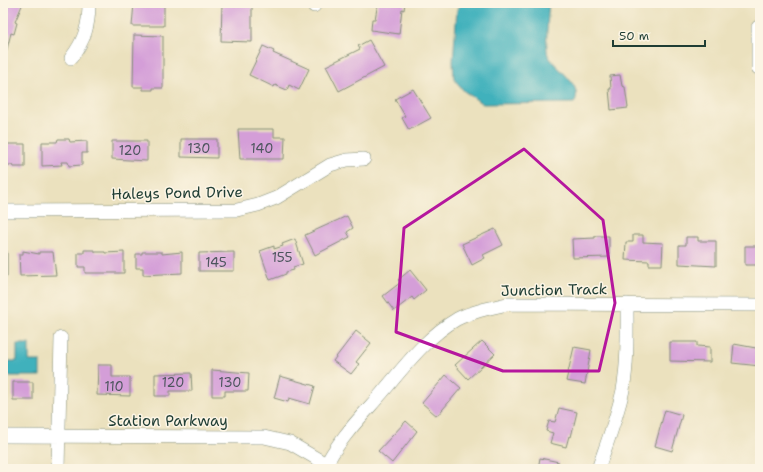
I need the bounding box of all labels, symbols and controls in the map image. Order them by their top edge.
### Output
scale bar [613,22,705,48]
text: 50 m [619,28,649,44]
house number: 130 [188,140,210,157]
house number: 140 [251,140,273,157]
house number: 120 [119,142,141,159]
street label: Haleys Pond Drive [111,182,243,204]
house number: 155 [272,249,292,266]
house number: 145 [205,254,227,271]
street label: Junction Track [501,279,607,301]
house number: 120 [162,374,184,391]
house number: 130 [219,374,241,391]
house number: 110 [104,378,124,395]
street label: Station Parkway [108,411,228,431]

